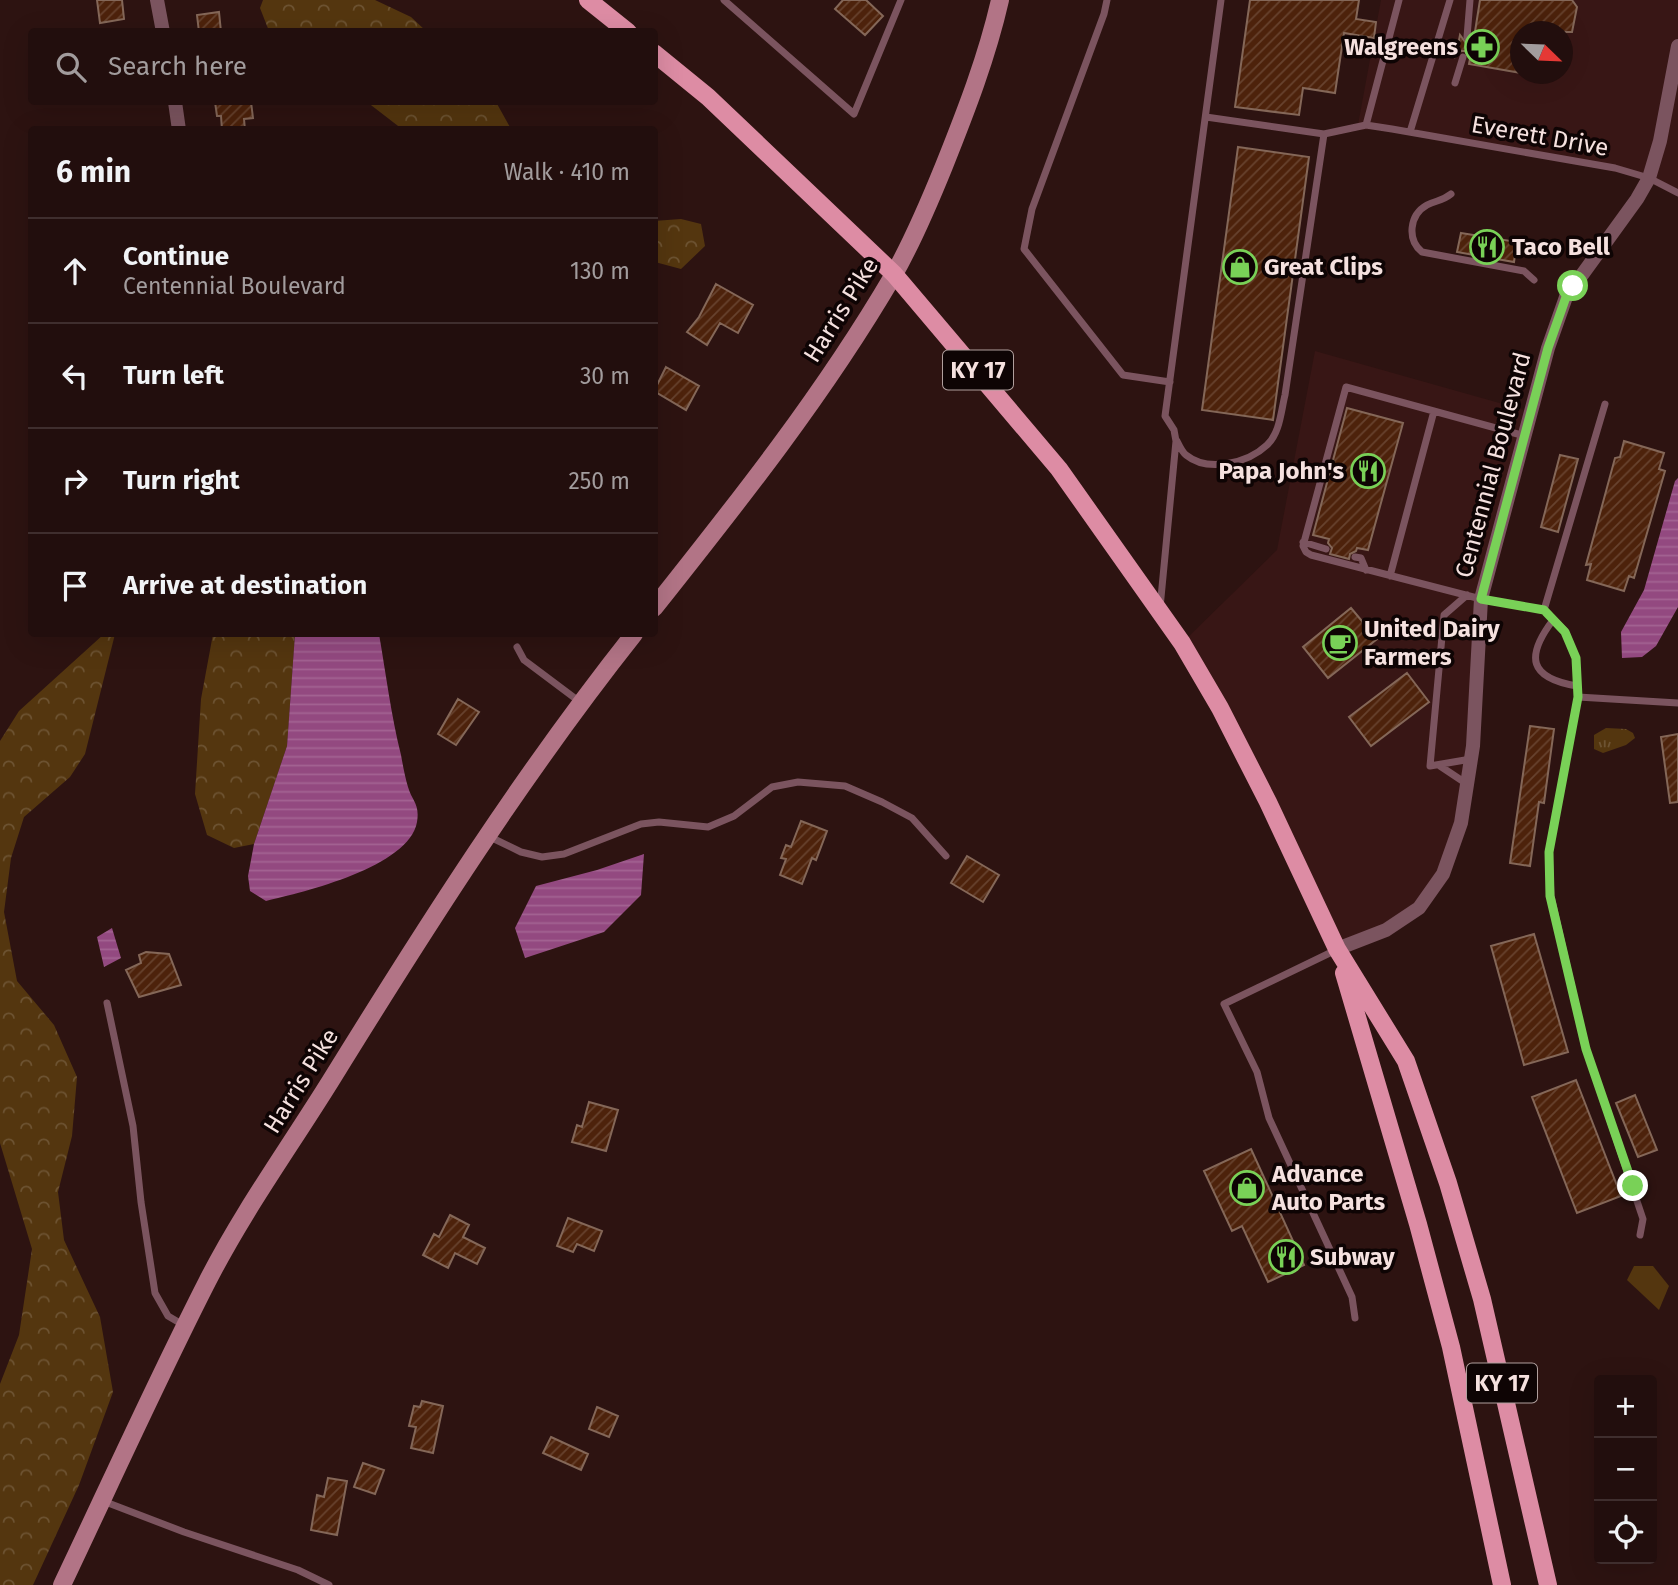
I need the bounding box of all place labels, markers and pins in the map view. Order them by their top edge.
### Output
pharmacy icon: Walgreens [1463,28,1501,66]
place label: Walgreens [1344,33,1458,61]
restaurant icon: Taco Bell [1468,228,1506,266]
place label: Taco Bell [1512,233,1611,261]
shop icon: Great Clips [1221,248,1259,286]
place label: Great Clips [1264,253,1383,281]
restaurant icon: Papa John's [1349,452,1387,490]
place label: Papa John's [1219,457,1344,485]
place label: United Dairy Farmers [1364,615,1500,671]
cafe icon: United Dairy Farmers [1321,624,1359,662]
place label: Advance Auto Parts [1271,1160,1386,1216]
shop icon: Advance Auto Parts [1228,1169,1266,1207]
restaurant icon: Subway [1267,1238,1305,1276]
place label: Subway [1310,1243,1395,1271]

